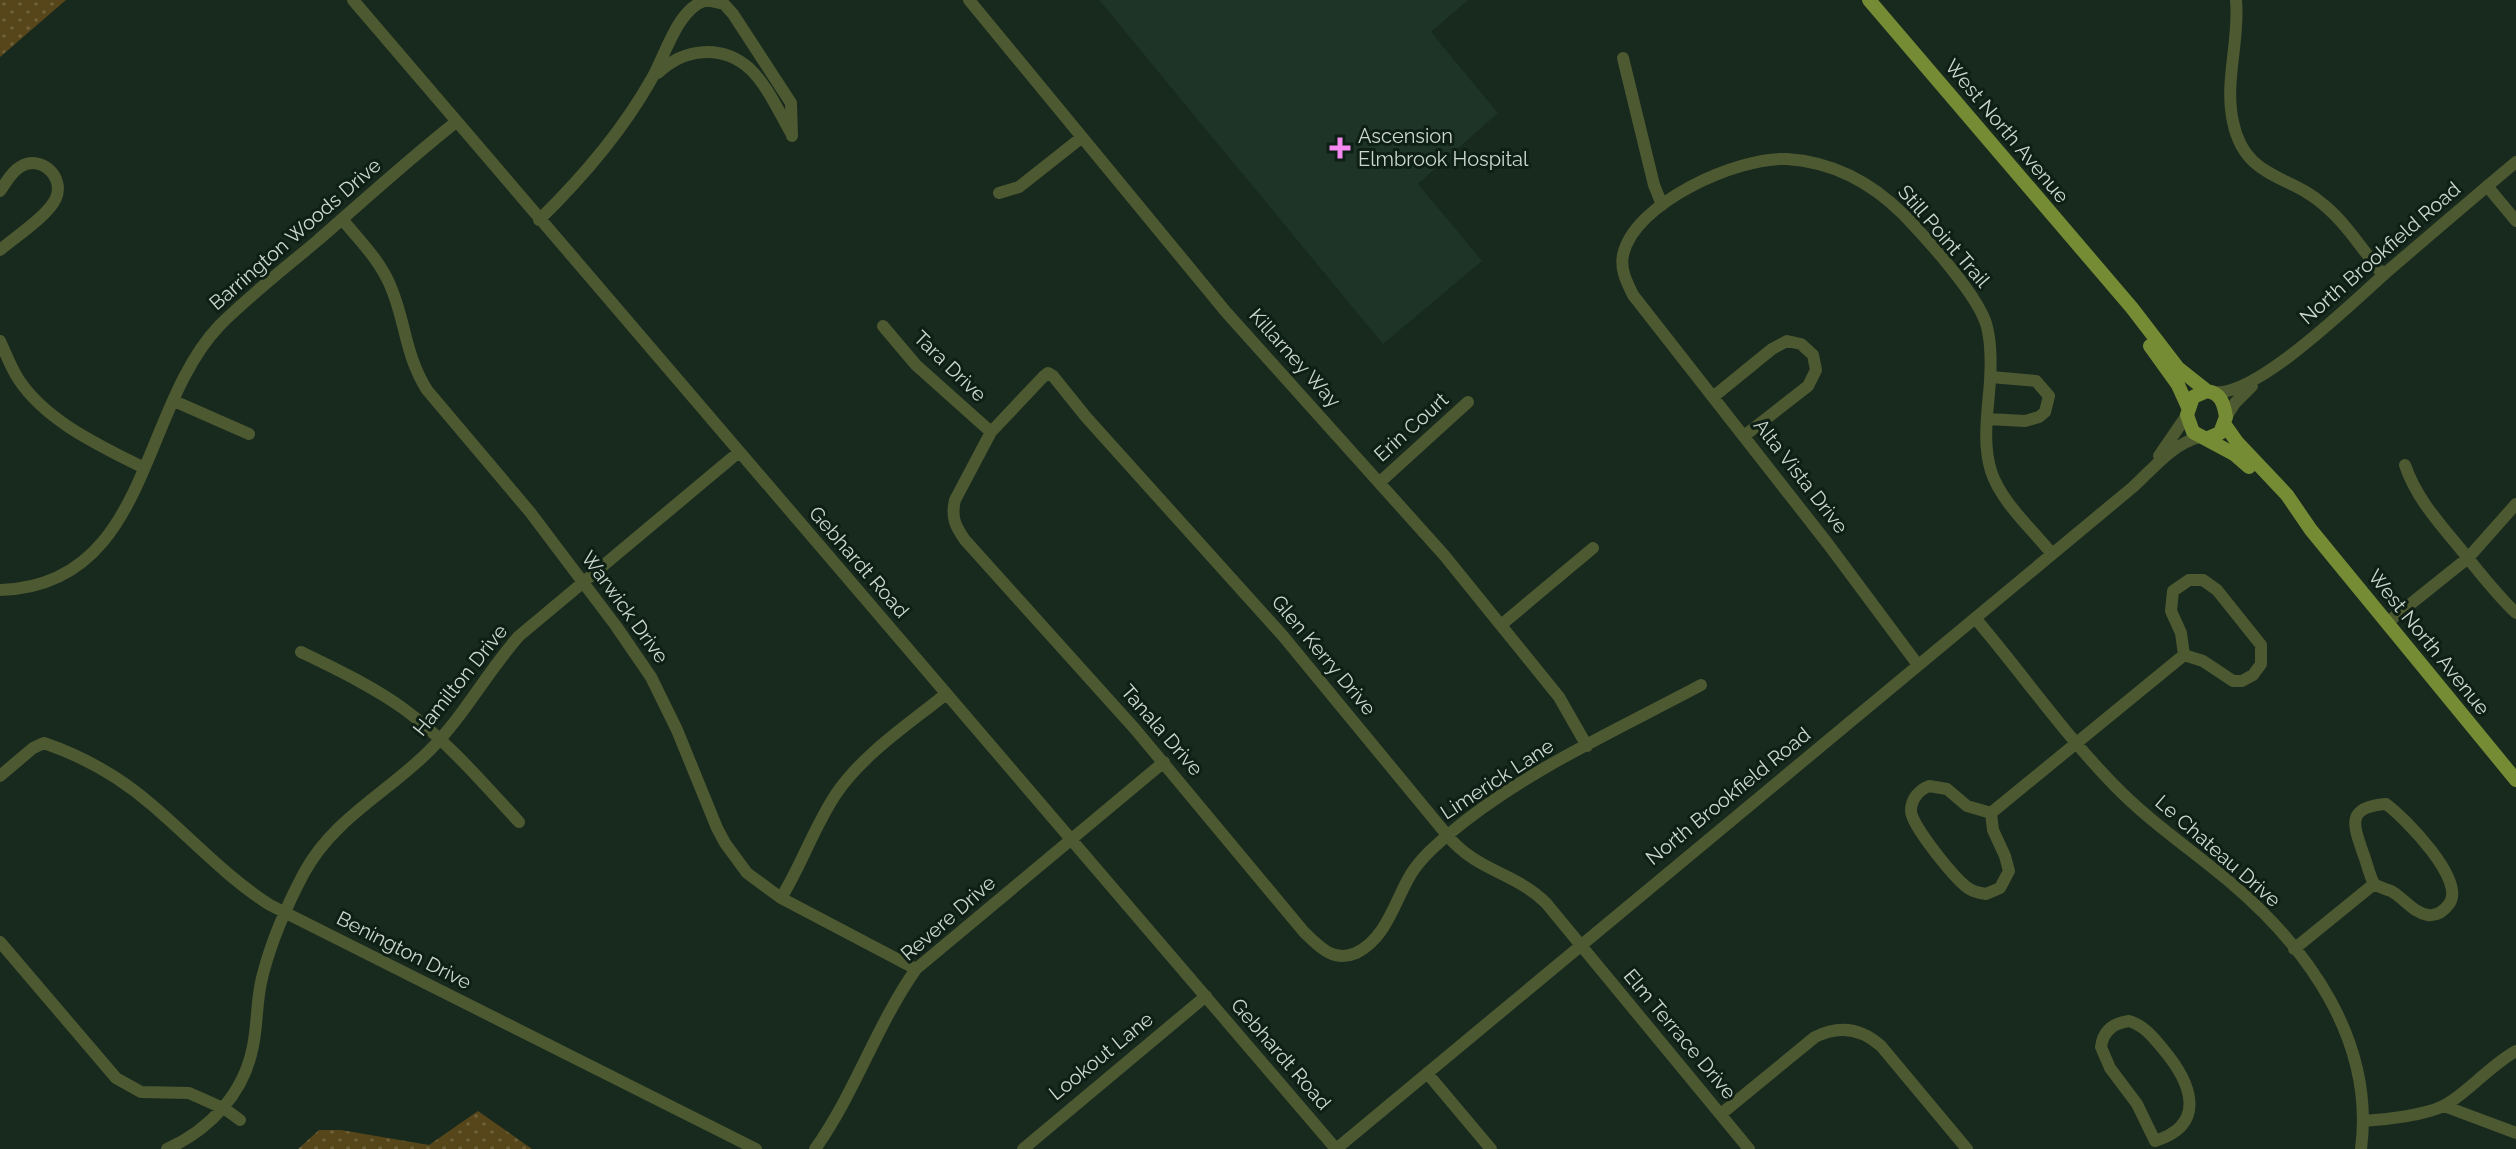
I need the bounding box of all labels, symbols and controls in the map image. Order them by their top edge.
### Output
street label: West North Avenue [1940,54,2074,208]
place label: Ascension Elmbrook Hospital [1358,124,1529,171]
marker: Ascension Elmbrook Hospital [1329,137,1351,159]
street label: Barrington Woods Drive [204,153,386,315]
street label: North Brookfield Road [2295,177,2465,329]
street label: Still Point Trail [1893,180,1995,293]
street label: Killarney Way [1244,303,1346,413]
street label: Tara Drive [909,326,992,407]
street label: Erin Court [1369,387,1453,467]
street label: Alta Vista Drive [1749,414,1853,538]
street label: Gebhardt Road [804,501,914,623]
street label: Warwick Drive [576,546,674,668]
street label: West North Avenue [2363,565,2495,720]
street label: Glen Kerry Drive [1267,590,1381,720]
street label: Hamilton Drive [408,619,512,741]
street label: Tanala Drive [1116,680,1208,781]
street label: North Brookfield Road [1641,722,1815,870]
street label: Limerick Lane [1436,733,1558,825]
street label: Le Chateau Drive [2150,790,2286,912]
street label: Revere Drive [896,870,1000,966]
street label: Benington Drive [333,906,476,994]
street label: Elm Terrace Drive [1619,964,1742,1104]
street label: Gebhardt Road [1226,993,1336,1115]
street label: Lookout Lane [1044,1007,1158,1105]

